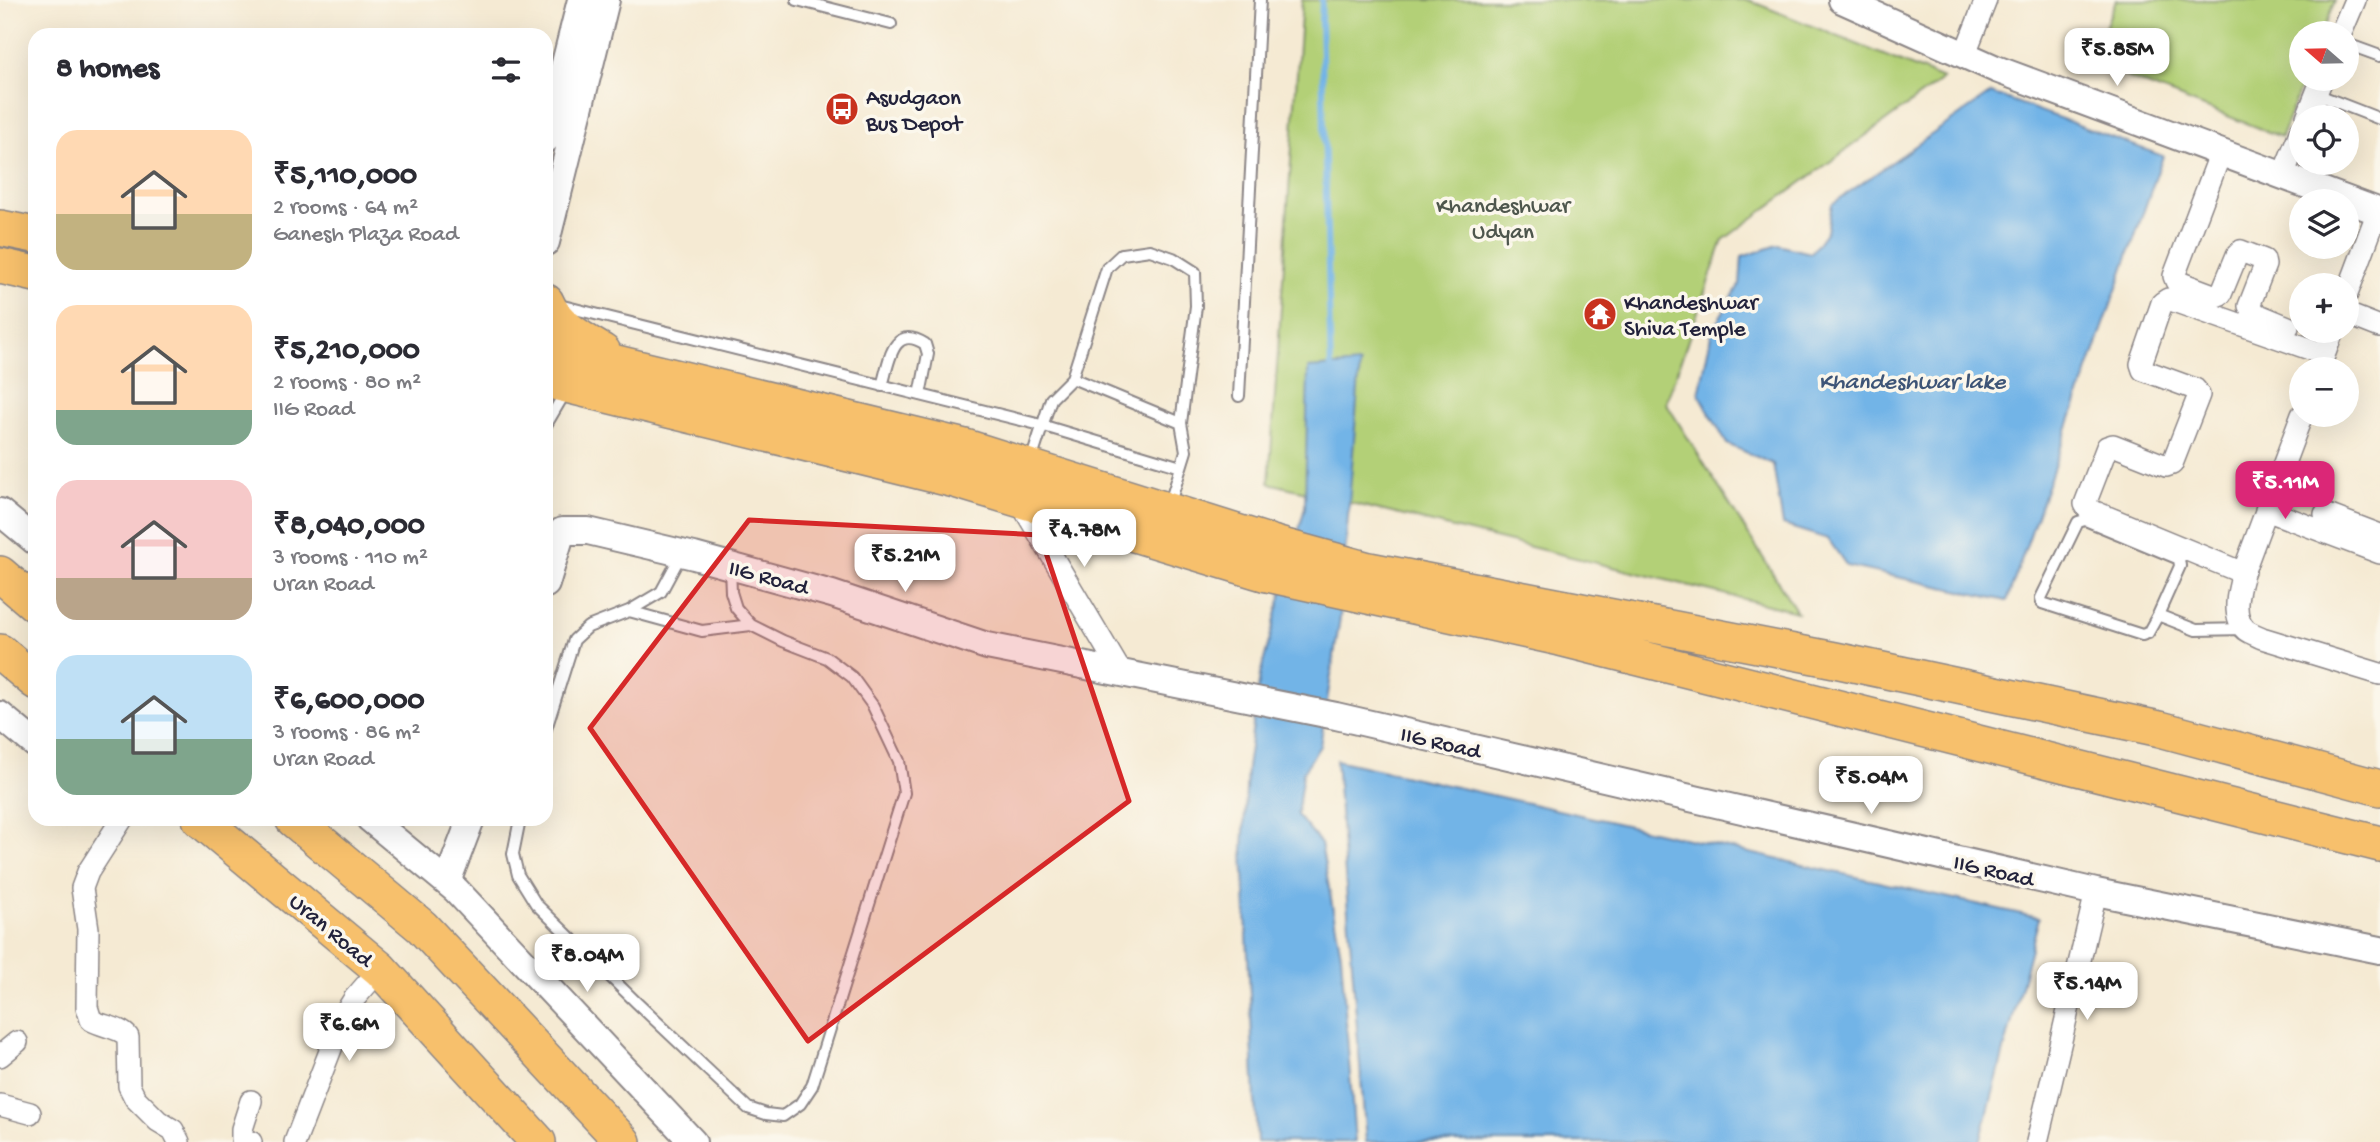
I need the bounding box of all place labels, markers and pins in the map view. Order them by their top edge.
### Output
pin: ₹5.85M [2060,28,2174,88]
place label: Asudgaon Bus Depot [865,86,964,139]
bus stop icon: Asudgaon Bus Depot [823,90,861,128]
place label: Khandeshwar Shiva Temple [1624,291,1759,344]
temple icon: Khandeshwar Shiva Temple [1581,295,1619,333]
pin: ₹5.11M [2228,462,2342,521]
pin: ₹4.78M [1027,510,1141,569]
pin: ₹5.21M [848,534,962,594]
pin: ₹5.04M [1814,756,1928,816]
pin: ₹8.04M [530,934,644,994]
pin: ₹5.14M [2030,962,2144,1022]
pin: ₹6.6M [300,1004,398,1063]

